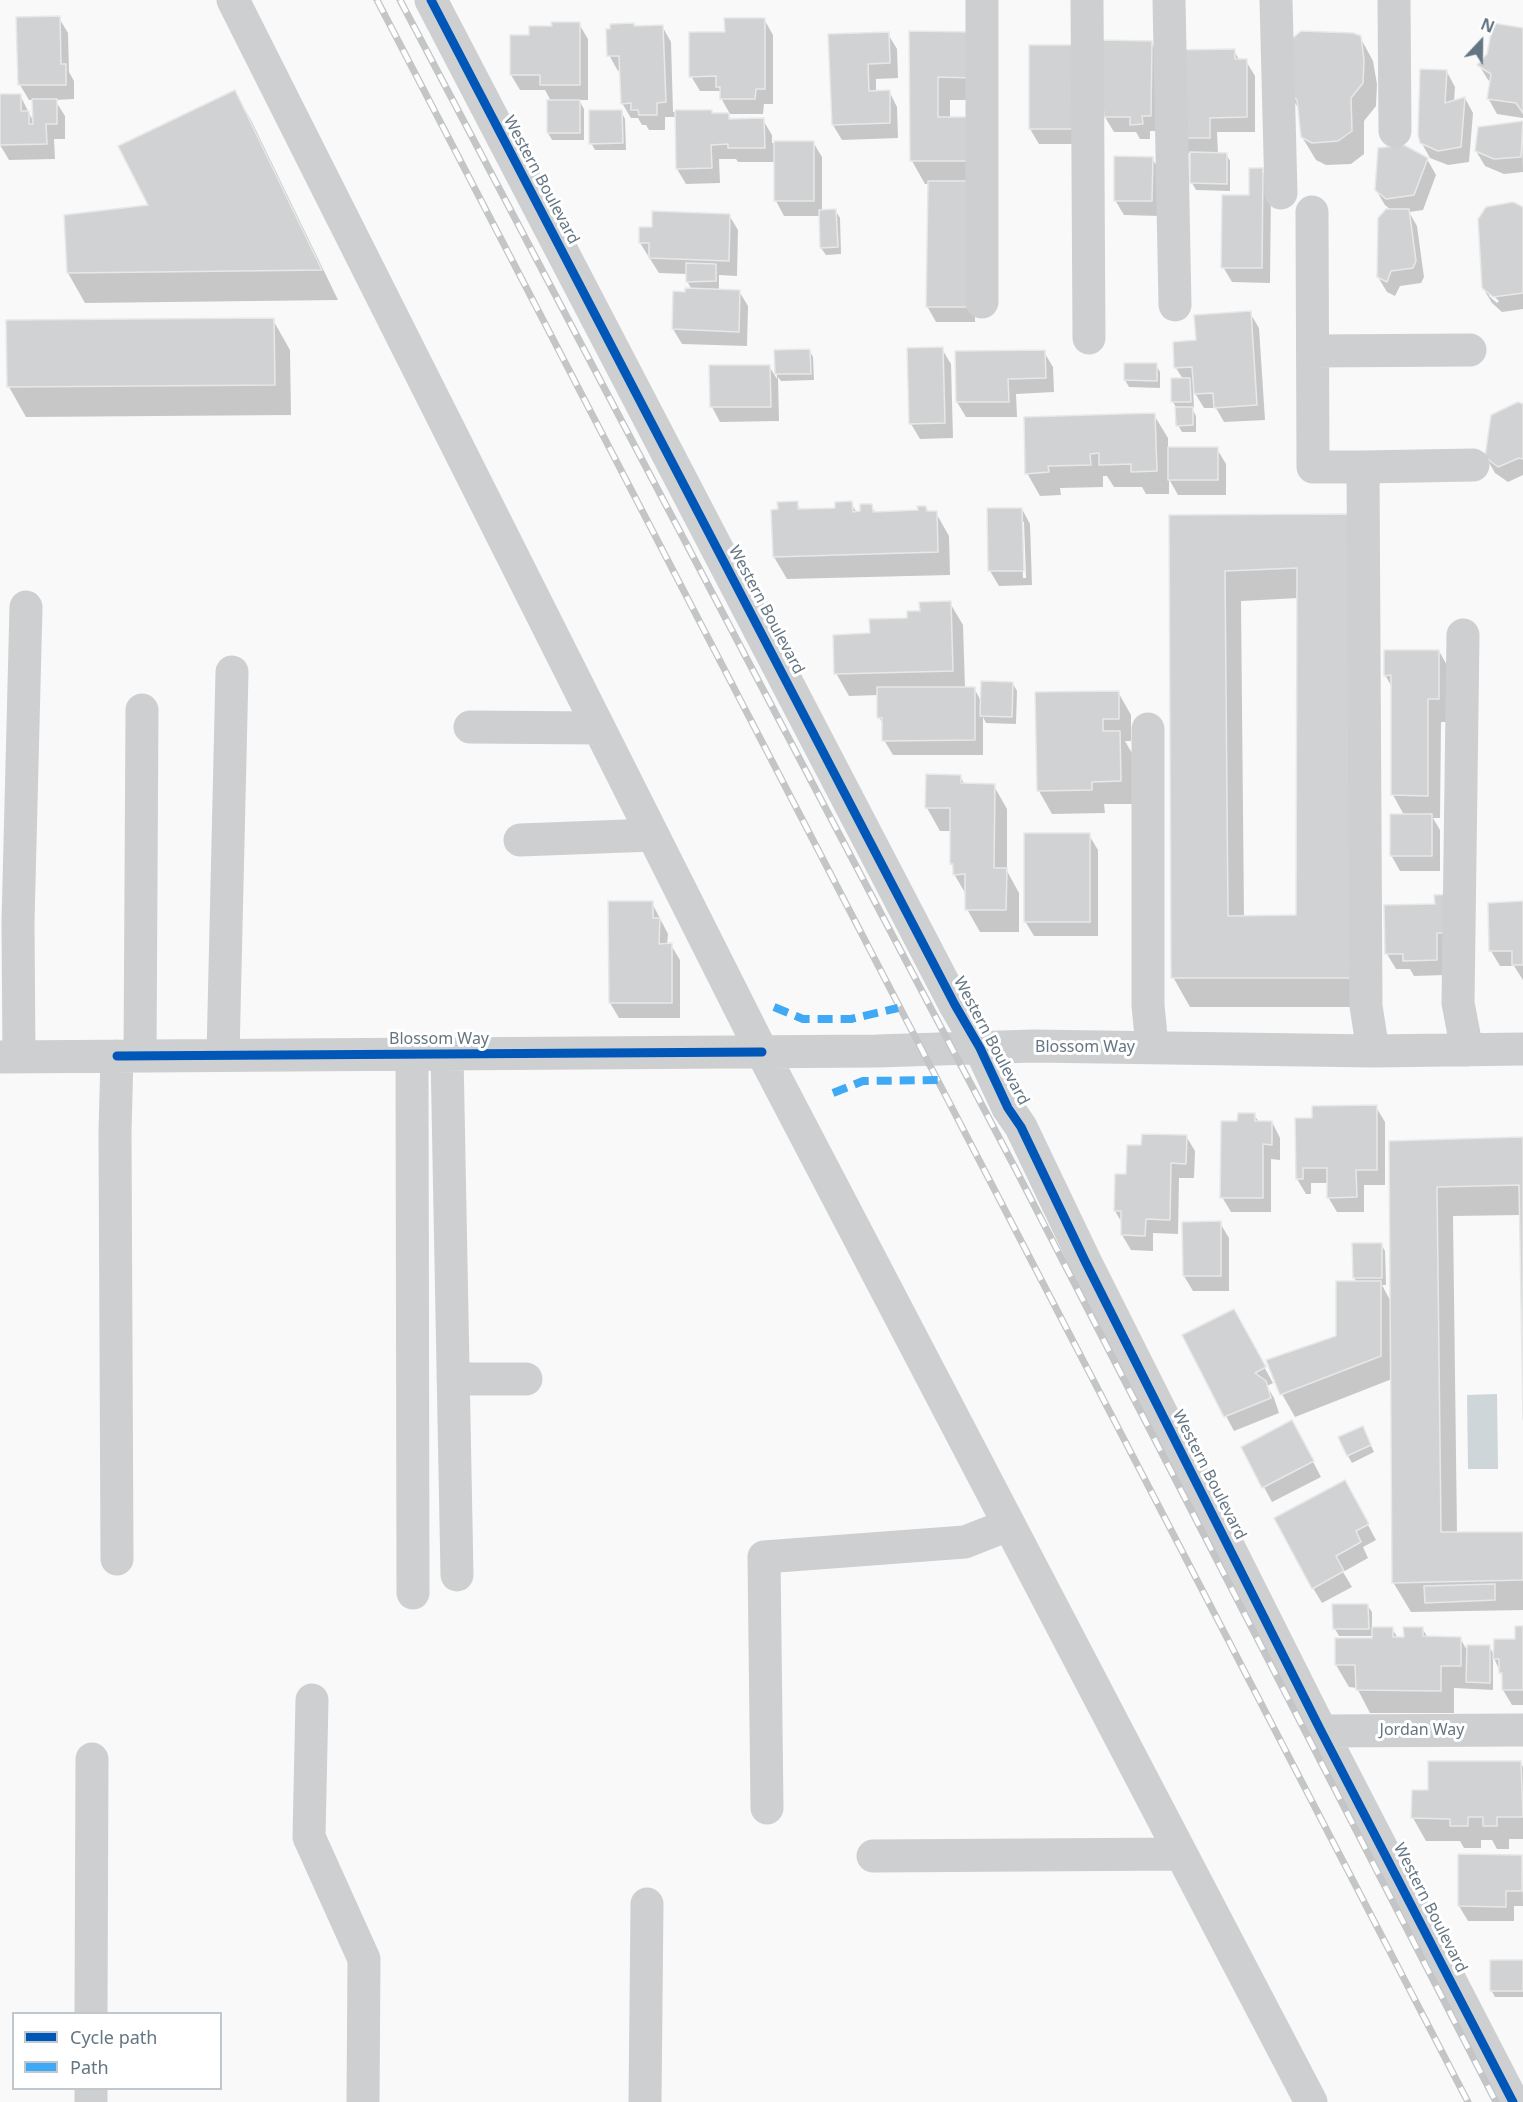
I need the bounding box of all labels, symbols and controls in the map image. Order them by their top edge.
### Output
north arrow [1451,12,1511,72]
text: N [1478,13,1498,38]
street label: Western Boulevard [499,112,583,248]
street label: Western Boulevard [724,542,808,678]
street label: Western Boulevard [949,973,1033,1109]
street label: Blossom Way [389,1029,489,1049]
street label: Blossom Way [1035,1037,1135,1057]
street label: Western Boulevard [1168,1407,1250,1543]
street label: Jordan Way [1380,1720,1464,1740]
street label: Western Boulevard [1389,1840,1471,1976]
legend [12,2012,222,2090]
text: Cycle path [70,2025,157,2049]
text: Path [70,2055,109,2079]

